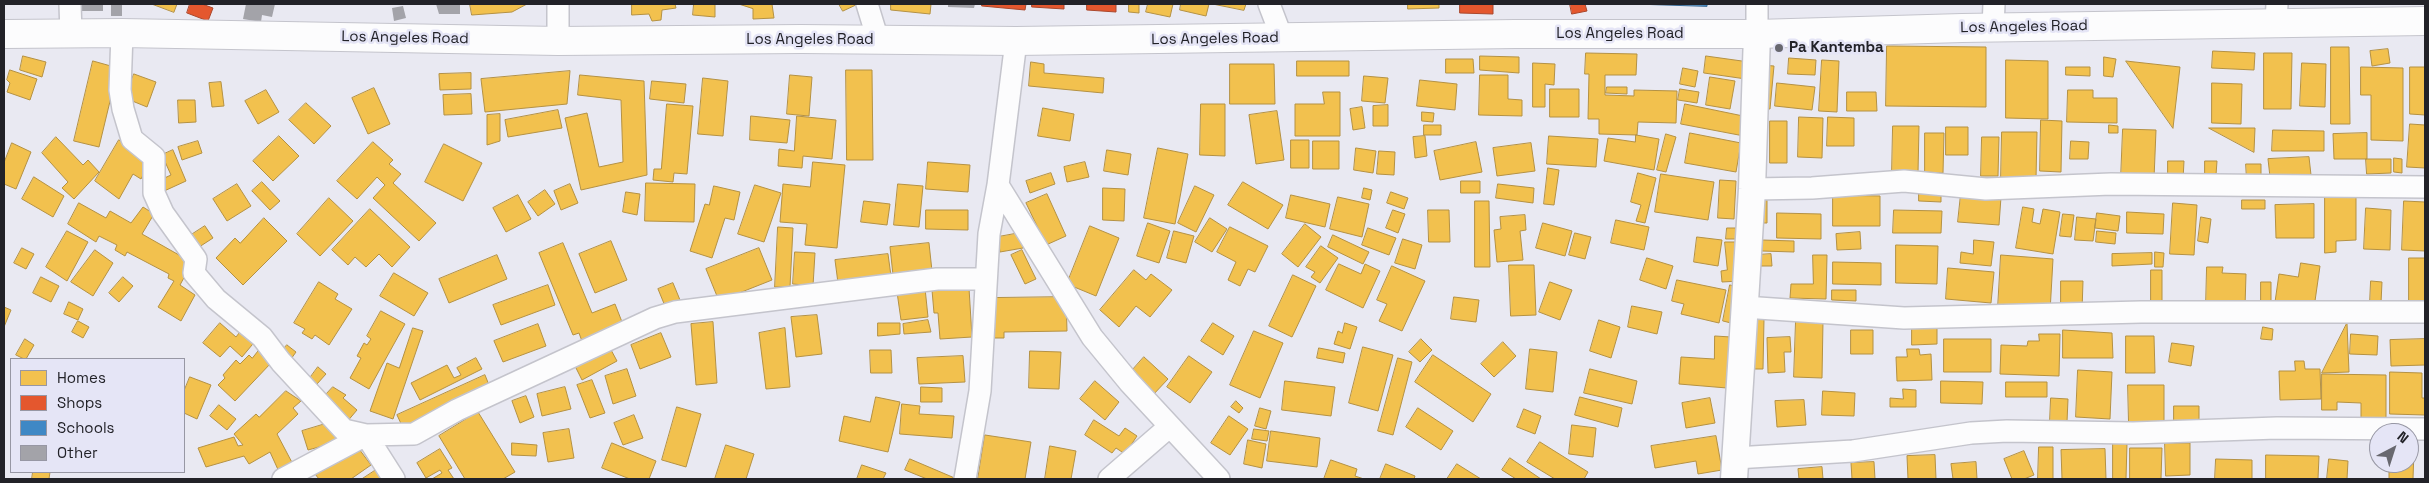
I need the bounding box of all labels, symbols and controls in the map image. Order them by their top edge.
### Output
street label: Los Angeles Road [1960,17,2088,37]
street label: Los Angeles Road [1556,25,1684,43]
street label: Los Angeles Road [341,28,469,48]
street label: Los Angeles Road [1151,29,1279,49]
street label: Los Angeles Road [746,31,874,49]
place label: Pa Kantemba [1789,39,1884,57]
marker: Pa Kantemba [1773,42,1785,54]
legend [10,358,185,473]
text: Homes [57,368,106,387]
text: Shops [57,393,102,412]
text: Schools [57,418,114,437]
north arrow [2369,423,2419,473]
text: N [2394,427,2412,447]
text: Other [57,443,98,462]

